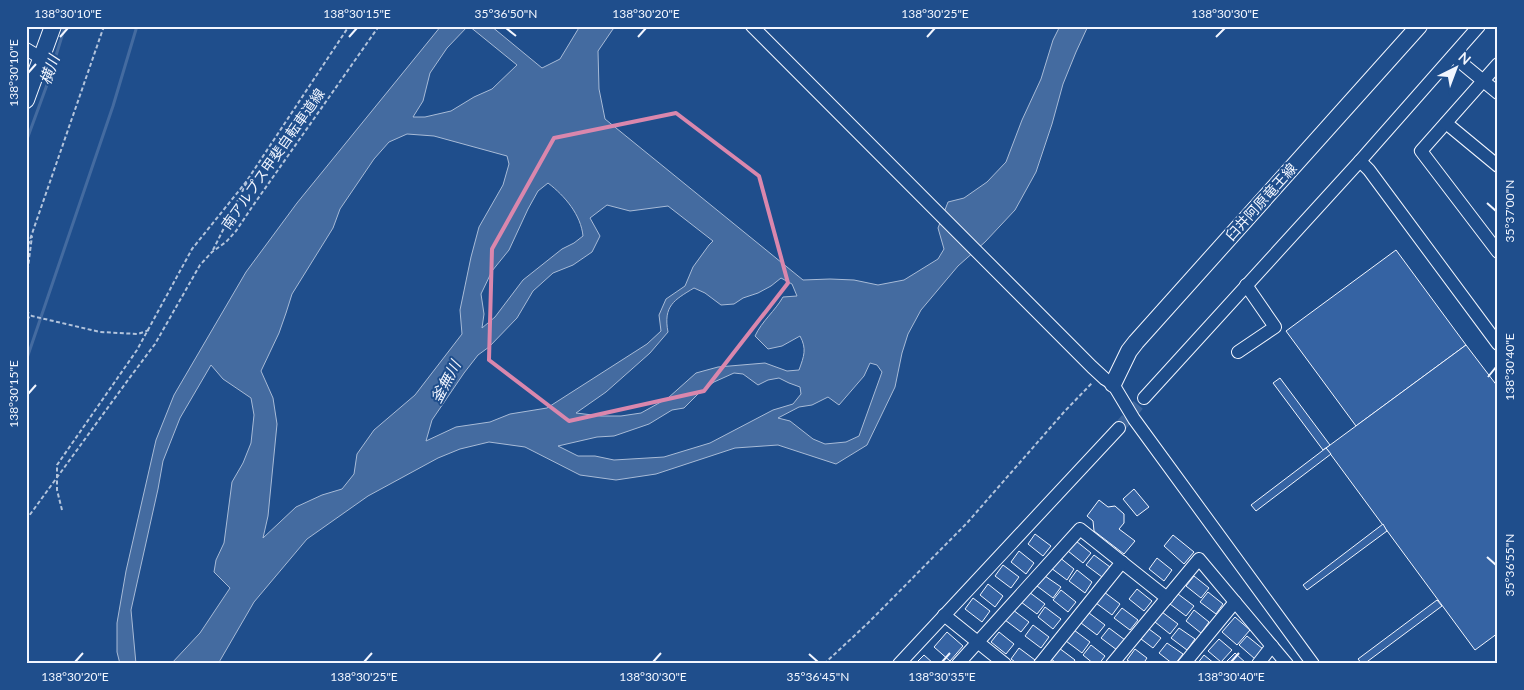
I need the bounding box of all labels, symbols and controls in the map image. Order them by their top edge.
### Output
text: 138°30'10"E [34,6,102,21]
text: 138°30'15"E [323,6,391,21]
text: 35°36'50"N [475,6,537,21]
text: 138°30'20"E [612,6,680,21]
text: 138°30'25"E [901,6,969,21]
text: 138°30'30"E [1191,6,1259,21]
text: 138°30'10"E [6,39,21,107]
north arrow [1432,42,1482,92]
text: N [1455,48,1475,68]
water label: 横川 [36,51,63,87]
street label: 南アルプス甲斐自転車道線 [217,85,328,232]
street label: 臼井阿原竜王線 [1222,160,1300,244]
text: 35°37'00"N [1502,180,1517,242]
text: 138°30'40"E [1502,333,1517,401]
water label: 釜無川 [427,356,465,406]
text: 138°30'15"E [6,360,21,428]
text: 35°36'55"N [1502,534,1517,596]
text: 138°30'20"E [41,669,109,684]
text: 138°30'25"E [330,669,398,684]
text: 138°30'30"E [619,669,687,684]
text: 35°36'45"N [787,669,849,684]
text: 138°30'35"E [908,669,976,684]
text: 138°30'40"E [1197,669,1265,684]

